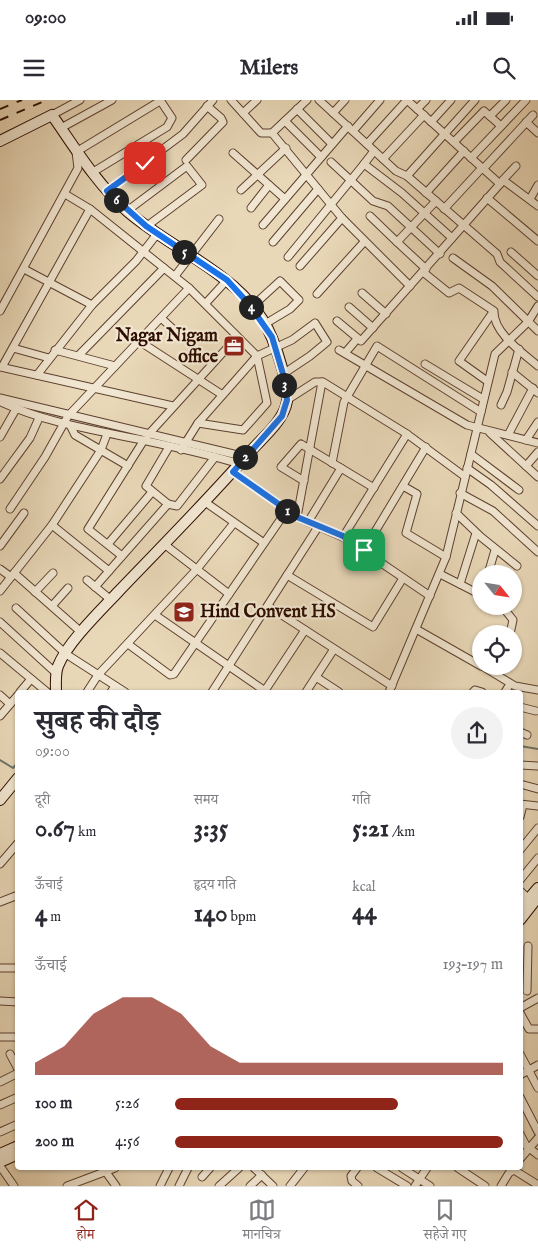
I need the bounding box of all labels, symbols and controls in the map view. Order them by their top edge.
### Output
text: 09:00 [25,6,66,30]
icon: menu [20,54,48,82]
text: Milers [240,54,298,82]
icon: search [490,54,518,82]
pin [124,142,166,184]
icon: check [131,149,159,177]
pin: 6 [104,188,128,212]
text: 6 [114,191,119,209]
pin: 5 [172,240,196,264]
text: 5 [182,243,187,261]
pin: 4 [238,294,264,320]
text: 4 [248,298,255,316]
place label: Nagar Nigam office [114,325,219,369]
office icon: Nagar Nigam office [222,334,246,358]
pin: 3 [272,372,296,398]
text: 3 [282,376,287,394]
pin: 2 [232,444,258,470]
text: 2 [242,448,249,466]
pin: 1 [274,498,300,524]
text: 1 [285,502,290,520]
pin [343,529,385,571]
icon: arrive [350,536,378,564]
north arrow [472,565,522,615]
map controls [472,565,522,675]
school or university icon: Hind Convent HS [172,600,196,624]
place label: Hind Convent HS [200,601,336,624]
button: locate [472,625,522,675]
text: सुबह की दौड़ [35,705,160,740]
button: share [451,707,503,759]
text: 09:00 [35,742,70,762]
text: दूरी [35,791,50,809]
text: समय [194,791,218,809]
text: गति [352,791,371,809]
text: 0.67 [35,813,75,845]
text: 3:35 [194,813,228,845]
text: 5:21 [352,813,389,845]
text: km [75,823,96,841]
text: /km [389,823,415,841]
text: ऊँचाई [35,876,63,894]
text: हृदय गति [194,876,236,894]
text: kcal [352,878,376,896]
text: 44 [352,896,377,928]
text: 4 [35,898,47,930]
text: 140 [194,898,228,930]
text: m [47,908,61,926]
text: bpm [228,908,256,926]
text: 193–197 m [442,955,503,975]
text: ऊँचाई [35,956,67,976]
text: 100 m [35,1094,72,1114]
text: 5:26 [115,1094,139,1114]
text: 200 m [35,1132,74,1152]
text: 4:56 [115,1132,140,1152]
tab: होम [72,1196,100,1248]
tab: मानचित्र [243,1196,281,1248]
tab: सहेजे गए [424,1196,466,1248]

